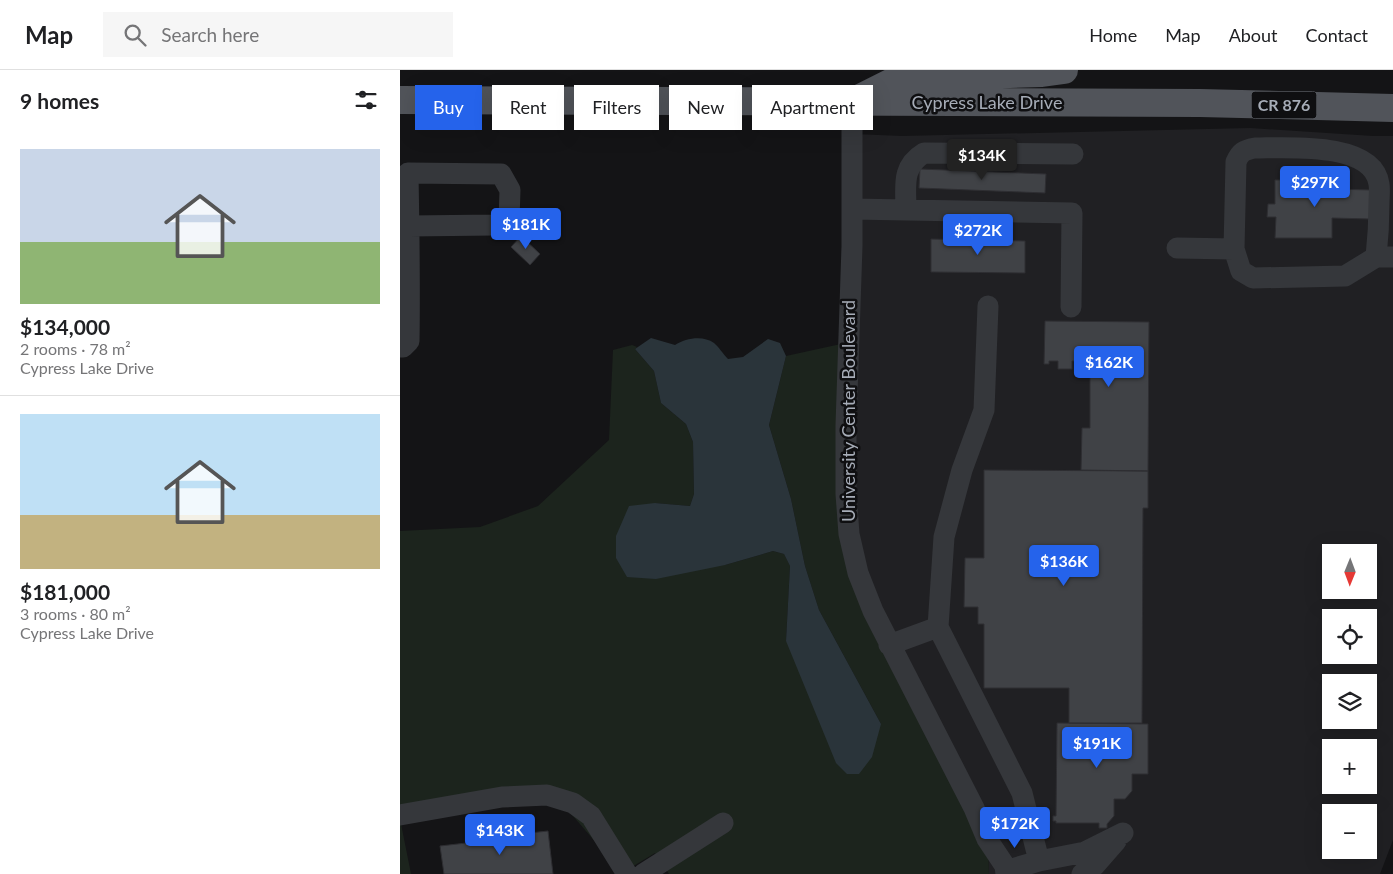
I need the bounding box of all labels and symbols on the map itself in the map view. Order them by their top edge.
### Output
street label: Cypress Lake Drive [912,91,1062,113]
road number: CR 876 [1252,92,1316,118]
pin: $134K [947,138,1017,181]
pin: $297K [1280,166,1350,208]
pin: $181K [491,208,561,250]
pin: $272K [943,214,1013,256]
street label: University Center Boulevard [837,300,859,522]
pin: $162K [1074,346,1144,388]
pin: $136K [1029,544,1099,587]
north arrow [1322,544,1378,599]
pin: $191K [1062,726,1132,769]
pin: $172K [980,806,1050,849]
pin: $143K [465,814,535,856]

